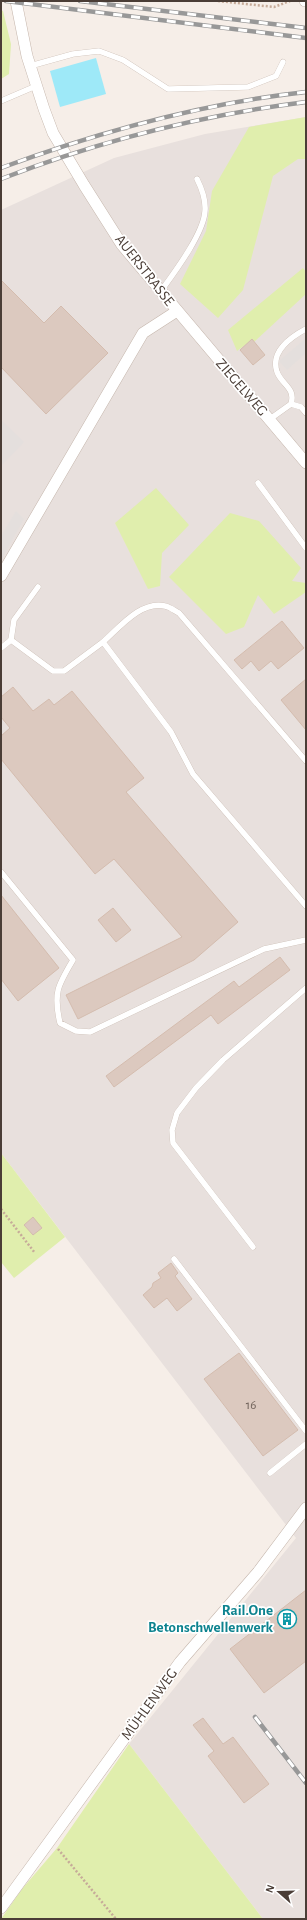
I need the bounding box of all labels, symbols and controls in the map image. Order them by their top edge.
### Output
street label: AUERSTRASSE [112,232,177,309]
street label: ZIEGELWEG [213,356,270,419]
house number: 16 [246,1399,256,1412]
place label: Rail.One Betonschwellenwerk [148,1603,274,1635]
building icon: Rail.One Betonschwellenwerk [276,1608,298,1630]
street label: MÜHLENWEG [117,1665,180,1743]
north arrow [259,1872,299,1912]
text: N [264,1883,277,1894]

